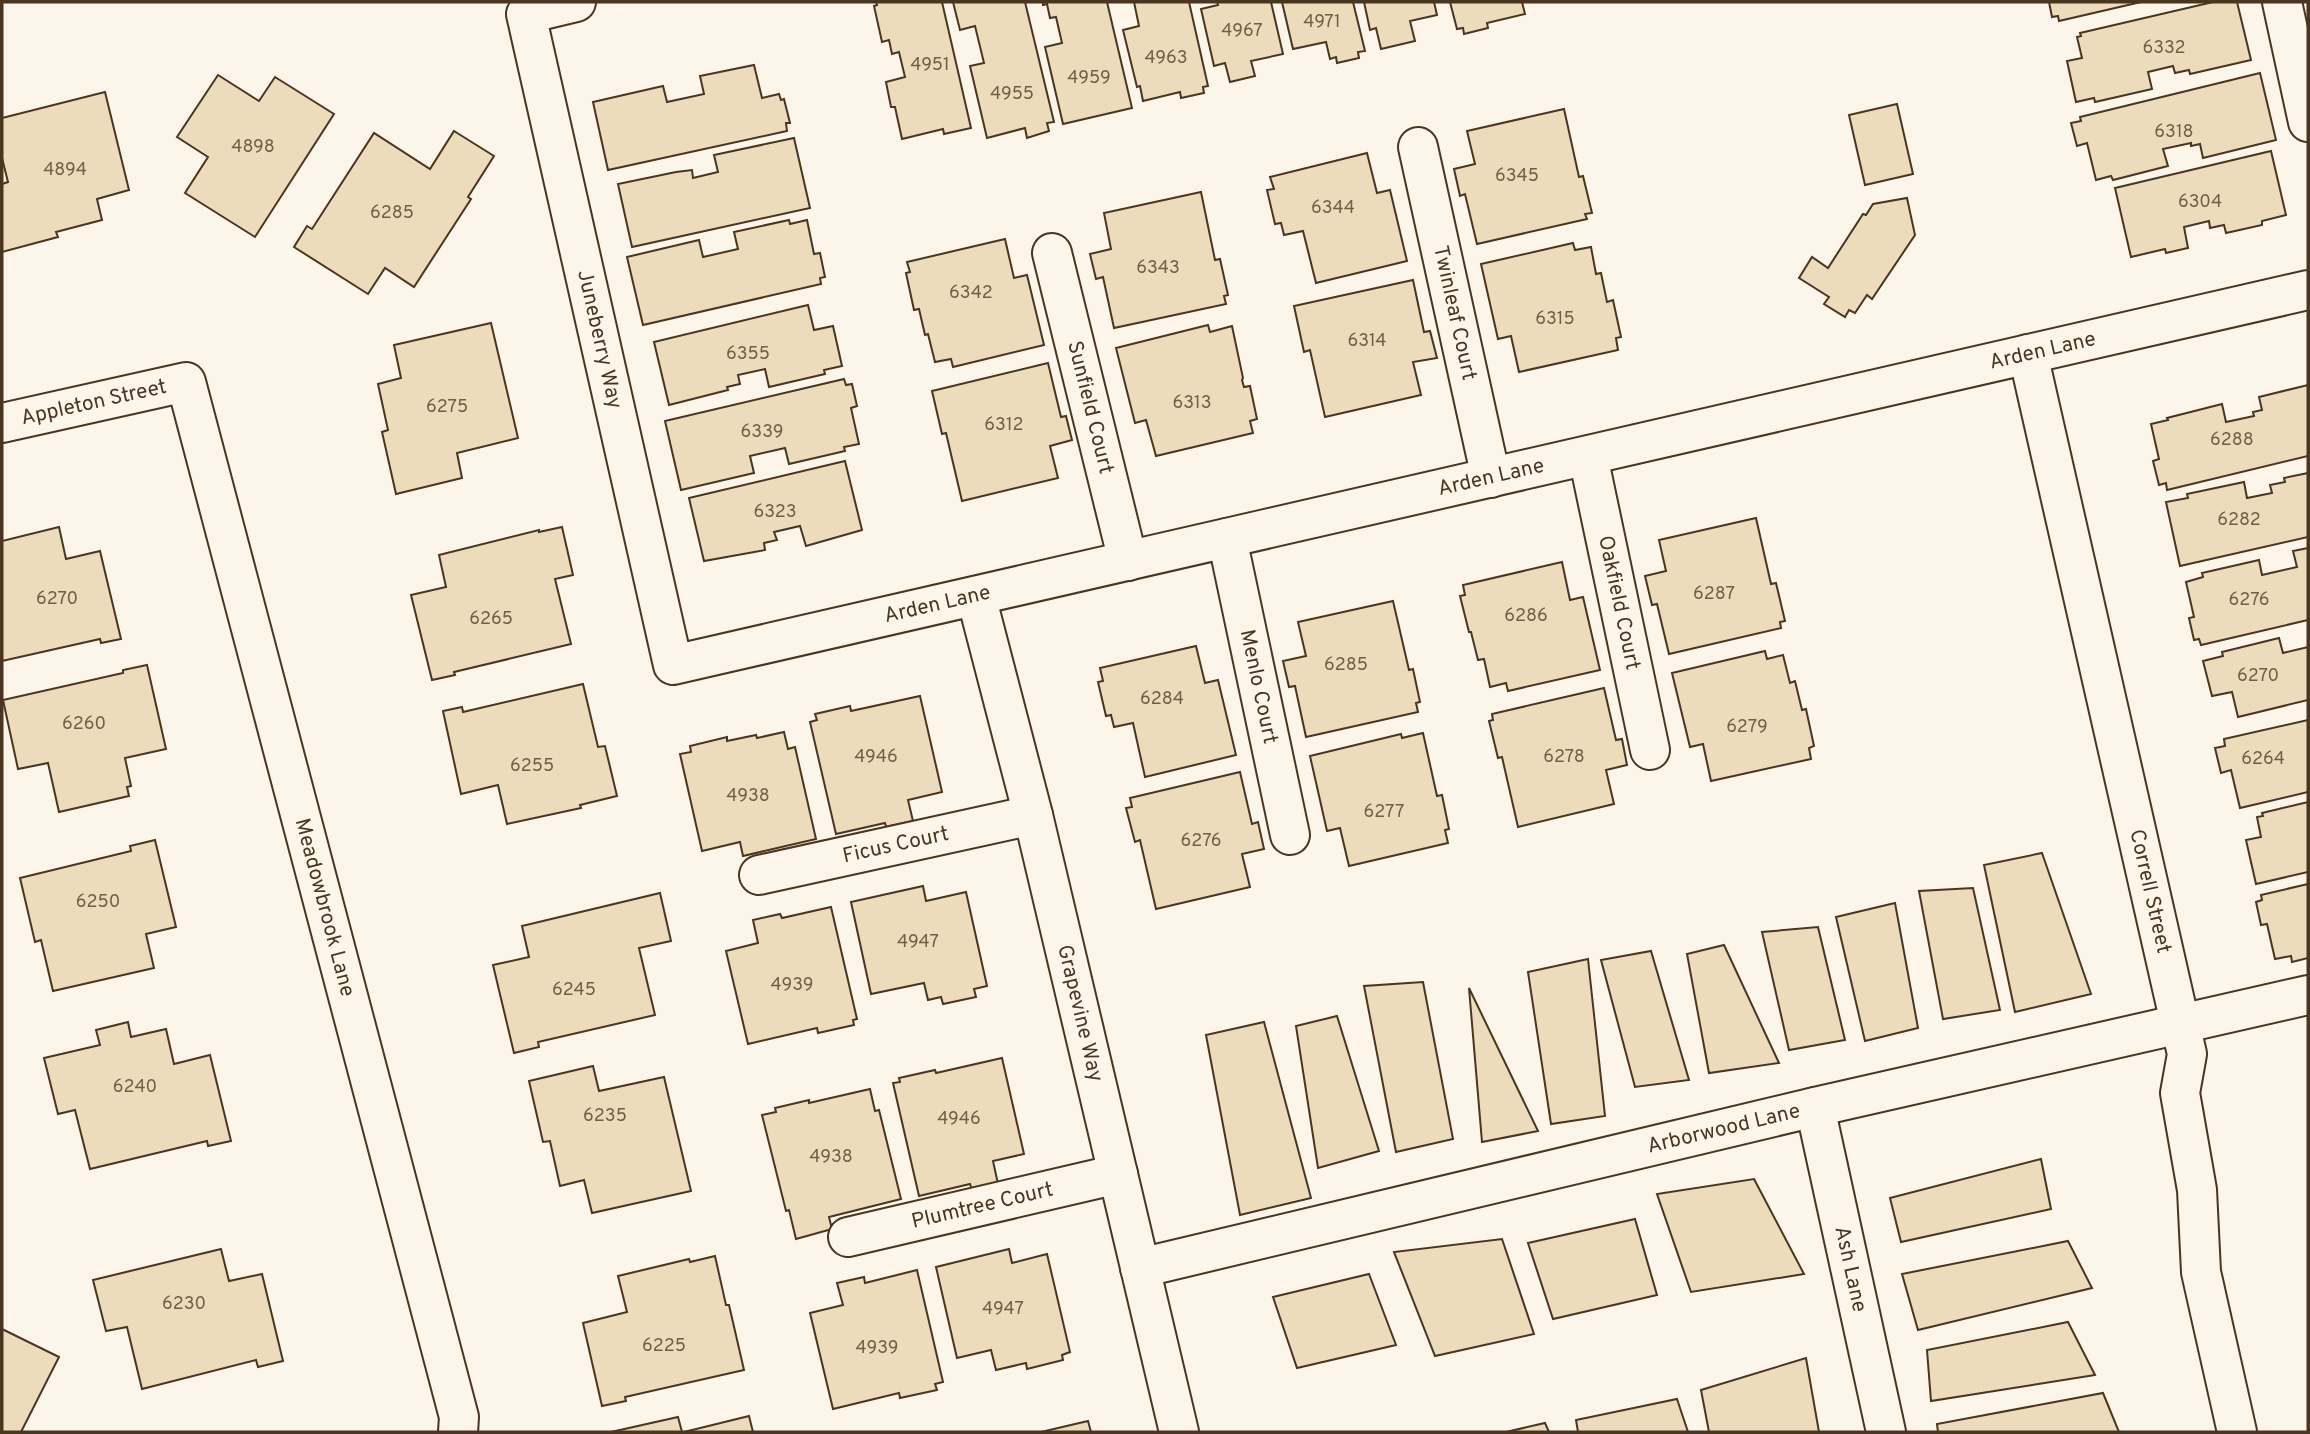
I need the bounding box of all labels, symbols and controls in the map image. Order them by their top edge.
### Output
house number: 4971 [1303,11,1341,34]
house number: 4967 [1221,20,1263,43]
house number: 6332 [2142,37,2186,60]
house number: 4963 [1144,47,1188,70]
house number: 4951 [910,54,950,77]
house number: 4959 [1067,67,1111,90]
house number: 4955 [990,83,1034,106]
house number: 6318 [2154,121,2194,144]
house number: 4898 [231,136,275,159]
house number: 4894 [43,159,87,182]
house number: 6345 [1495,165,1539,188]
house number: 6304 [2178,191,2222,214]
house number: 6344 [1311,197,1355,220]
house number: 6285 [370,202,414,225]
street label: Twinleaf Court [1427,243,1483,383]
house number: 6343 [1136,257,1180,280]
street label: Juneberry Way [571,267,628,412]
house number: 6342 [949,282,993,305]
house number: 6315 [1535,308,1575,331]
street label: Arden Lane [1987,326,2099,376]
house number: 6314 [1347,330,1387,353]
street label: Sunfield Court [1061,338,1120,477]
house number: 6355 [726,343,770,366]
street label: Appleton Street [18,373,169,432]
house number: 6313 [1172,392,1212,415]
house number: 6275 [426,396,468,419]
house number: 6312 [984,414,1024,437]
house number: 6339 [741,421,783,444]
house number: 6288 [2210,429,2254,452]
street label: Arden Lane [1435,452,1547,503]
house number: 6323 [753,501,797,524]
house number: 6282 [2217,509,2261,532]
street label: Oakfield Court [1592,533,1646,672]
street label: Arden Lane [881,579,993,630]
house number: 6287 [1693,583,1735,606]
house number: 6270 [36,588,78,611]
house number: 6276 [2229,589,2269,612]
house number: 6286 [1504,605,1548,628]
house number: 6265 [469,608,513,631]
street label: Menlo Court [1233,627,1284,746]
house number: 6285 [1324,654,1368,677]
house number: 6270 [2237,665,2279,688]
house number: 6284 [1140,688,1184,711]
house number: 6260 [62,713,106,736]
house number: 6279 [1726,716,1768,739]
house number: 4946 [854,746,898,769]
house number: 6278 [1543,746,1585,769]
house number: 6264 [2241,748,2285,771]
house number: 6255 [510,755,554,778]
house number: 4938 [726,785,770,808]
house number: 6277 [1363,801,1405,824]
street label: Meadowbrook Lane [288,815,361,1000]
street label: Ficus Court [840,820,951,870]
street label: Correll Street [2123,827,2177,956]
house number: 6276 [1181,830,1221,853]
house number: 6250 [76,891,120,914]
house number: 4947 [897,931,939,954]
street label: Grapevine Way [1051,942,1109,1084]
house number: 4939 [771,974,813,997]
house number: 6245 [552,979,596,1002]
house number: 6240 [113,1076,157,1099]
street label: Arborwood Lane [1644,1098,1803,1160]
house number: 6235 [583,1105,627,1128]
house number: 4946 [937,1108,981,1131]
house number: 4938 [809,1146,853,1169]
street label: Plumtree Court [909,1176,1056,1235]
street label: Ash Lane [1828,1224,1873,1315]
house number: 6230 [162,1293,206,1316]
house number: 4947 [982,1298,1024,1321]
house number: 6225 [642,1335,686,1358]
house number: 4939 [856,1337,898,1360]

